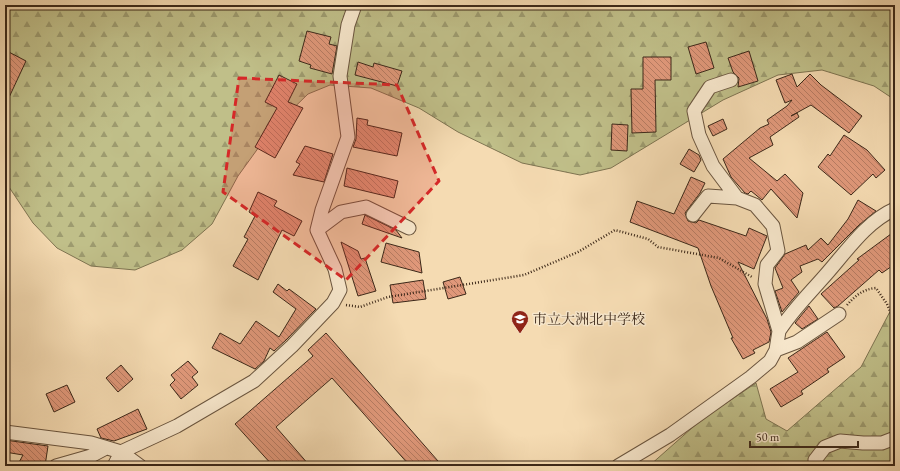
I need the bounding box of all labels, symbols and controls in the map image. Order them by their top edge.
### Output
school or university icon: 市立大洲北中学校 [510,309,530,334]
place label: 市立大洲北中学校 [533,310,645,328]
scale bar [750,423,858,449]
text: 50 m [756,429,780,445]

